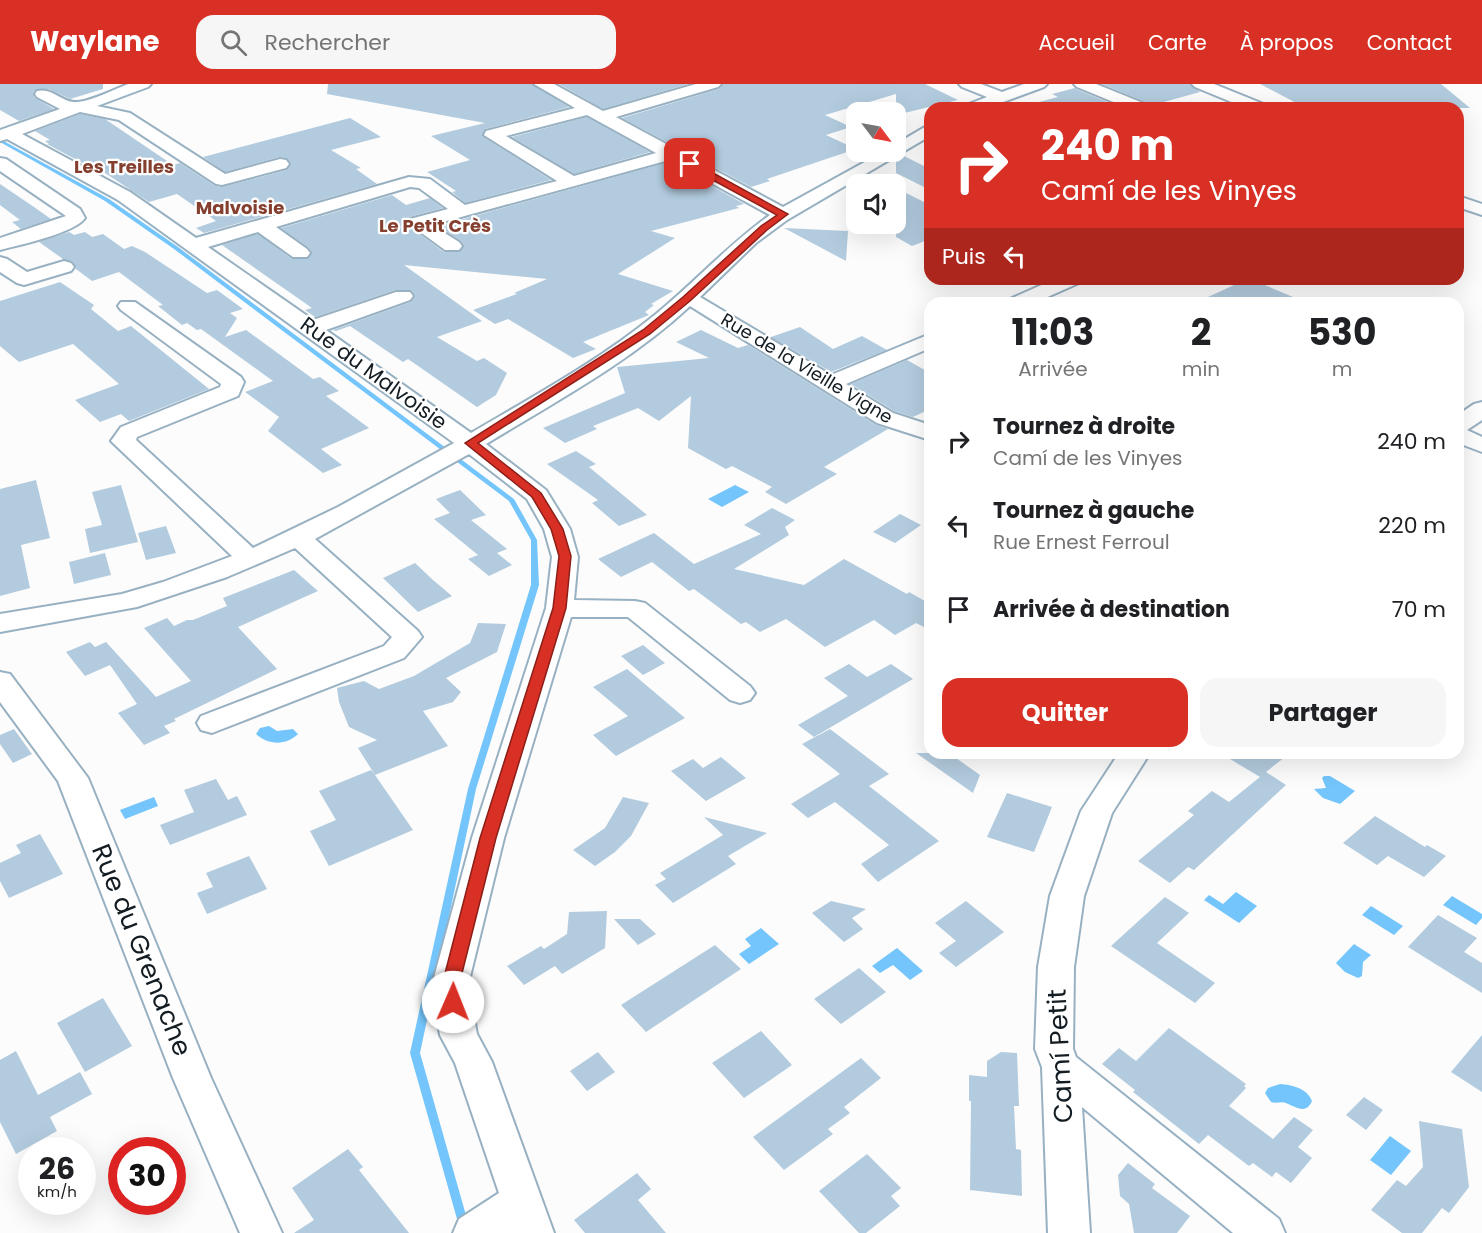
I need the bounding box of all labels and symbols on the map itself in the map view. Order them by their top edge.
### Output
north arrow [846,102,906,162]
pin [664,138,715,189]
district label: Les Treilles [74,154,174,179]
district label: Malvoisie [196,195,284,220]
district label: Le Petit Crès [379,213,491,238]
street label: Rue de la Vieille Vigne [716,307,898,429]
street label: Rue du Malvoisie [295,310,453,436]
street label: Rue du Grenache [83,839,201,1061]
position arrow [421,970,485,1034]
street label: Camí Petit [1039,988,1081,1124]
speed limit sign: 30 [108,1137,186,1215]

